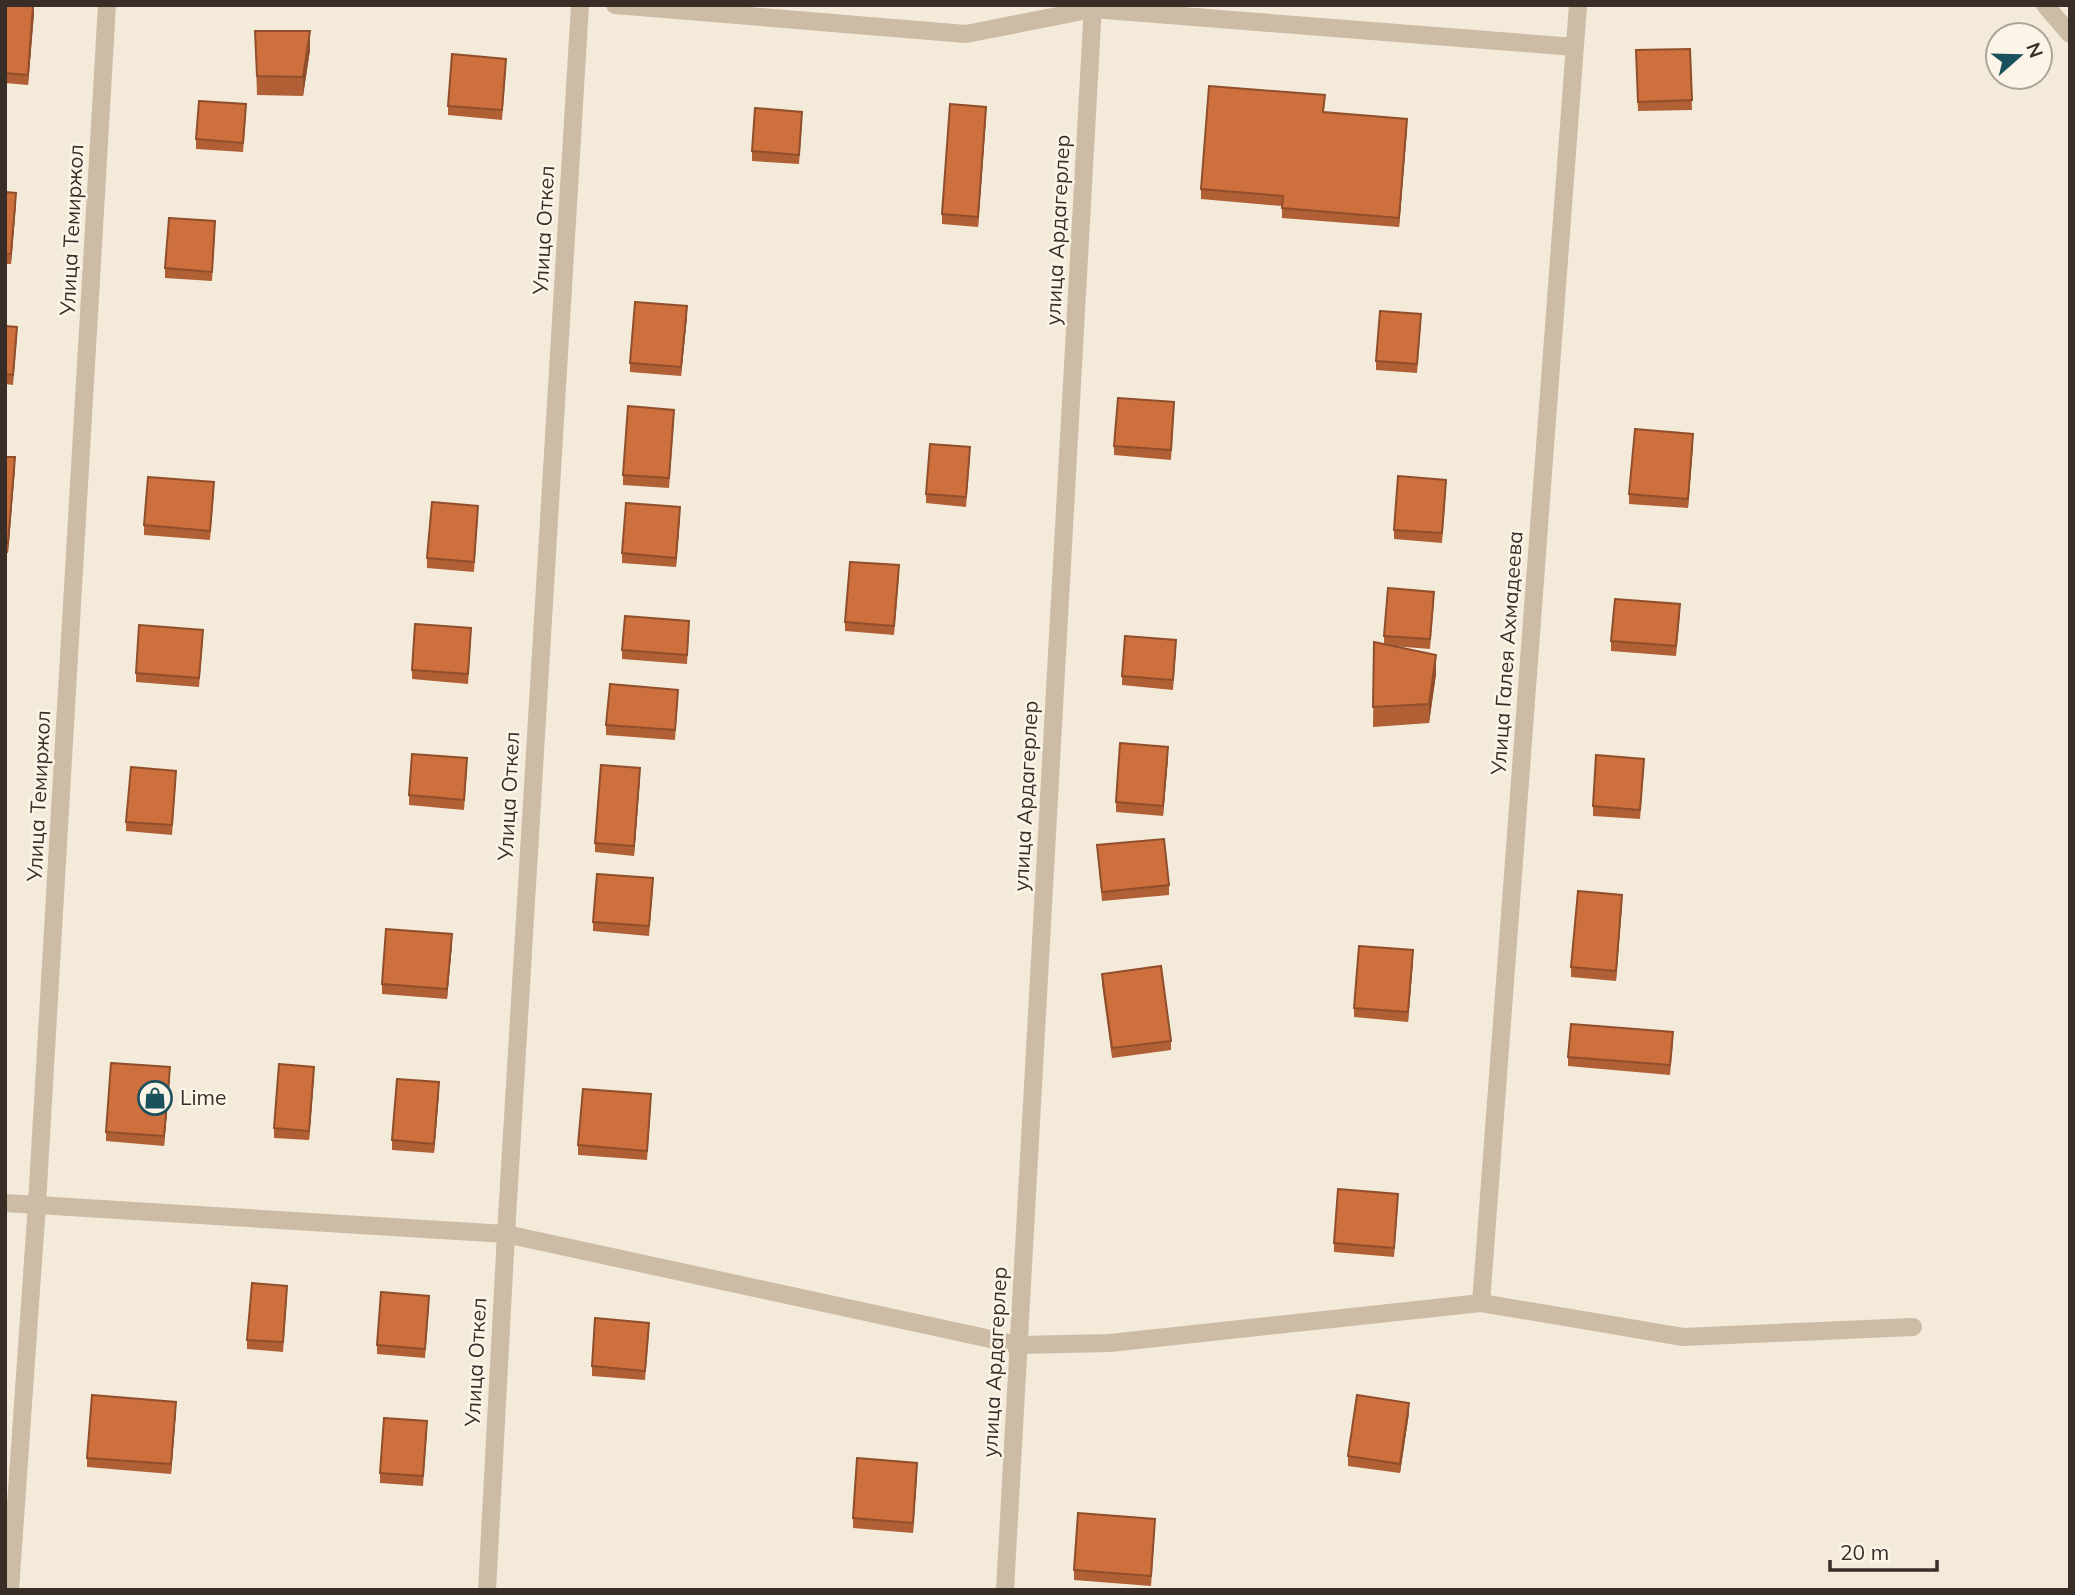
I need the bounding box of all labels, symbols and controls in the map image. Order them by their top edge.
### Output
north arrow [1984,21,2054,91]
text: N [2021,39,2049,61]
street label: улица Ардагерлер [1039,134,1075,326]
street label: Улица Темиржол [53,144,88,317]
street label: Улица Откел [527,165,559,296]
street label: Улица Галея Ахмадеева [1484,530,1528,777]
street label: улица Ардагерлер [1007,700,1043,892]
street label: Улица Темиржол [20,710,55,883]
street label: Улица Откел [492,731,524,862]
shop icon: Lime [136,1079,174,1117]
place label: Lime [180,1084,226,1110]
street label: улица Ардагерлер [976,1266,1012,1458]
street label: Улица Откел [459,1297,491,1428]
scale bar [1830,1528,1937,1572]
text: 20 m [1840,1539,1889,1565]

